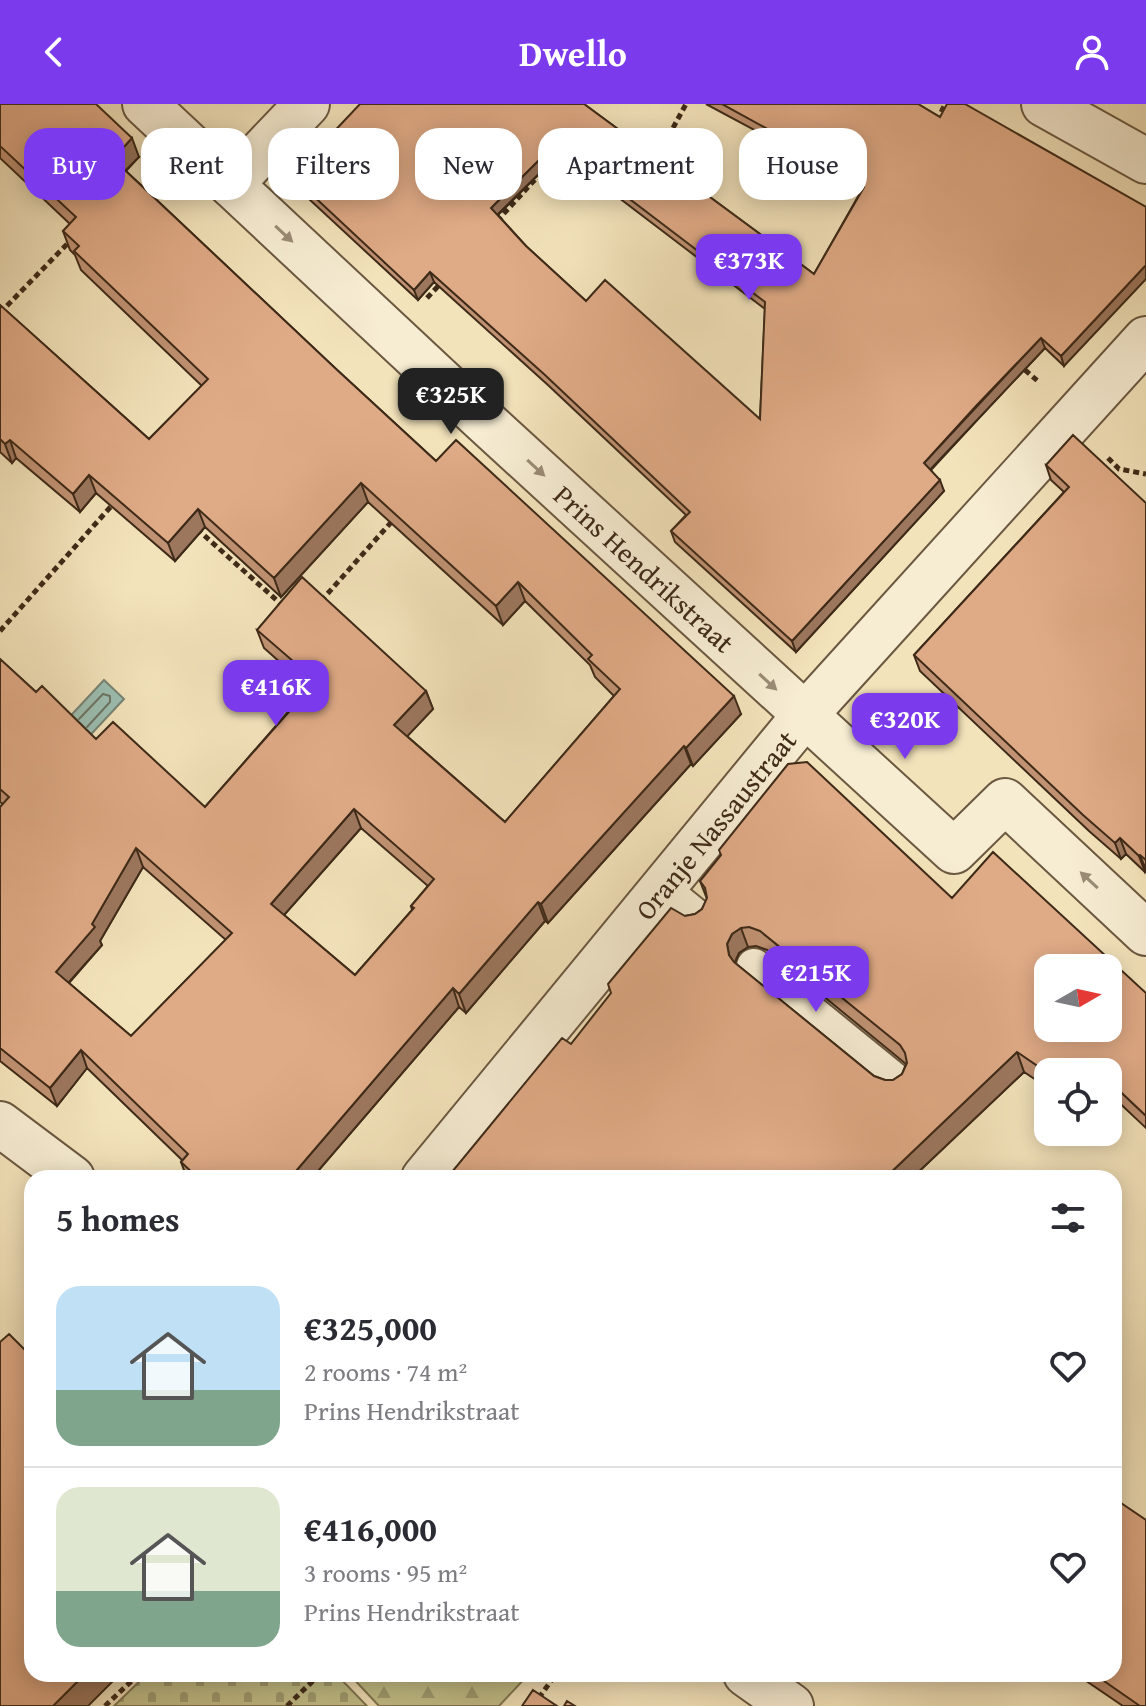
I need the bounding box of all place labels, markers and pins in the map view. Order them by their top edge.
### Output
pin: €373K [693,234,805,302]
pin: €325K [395,368,507,436]
pin: €416K [220,660,332,728]
pin: €320K [849,693,961,761]
pin: €215K [760,946,872,1014]

